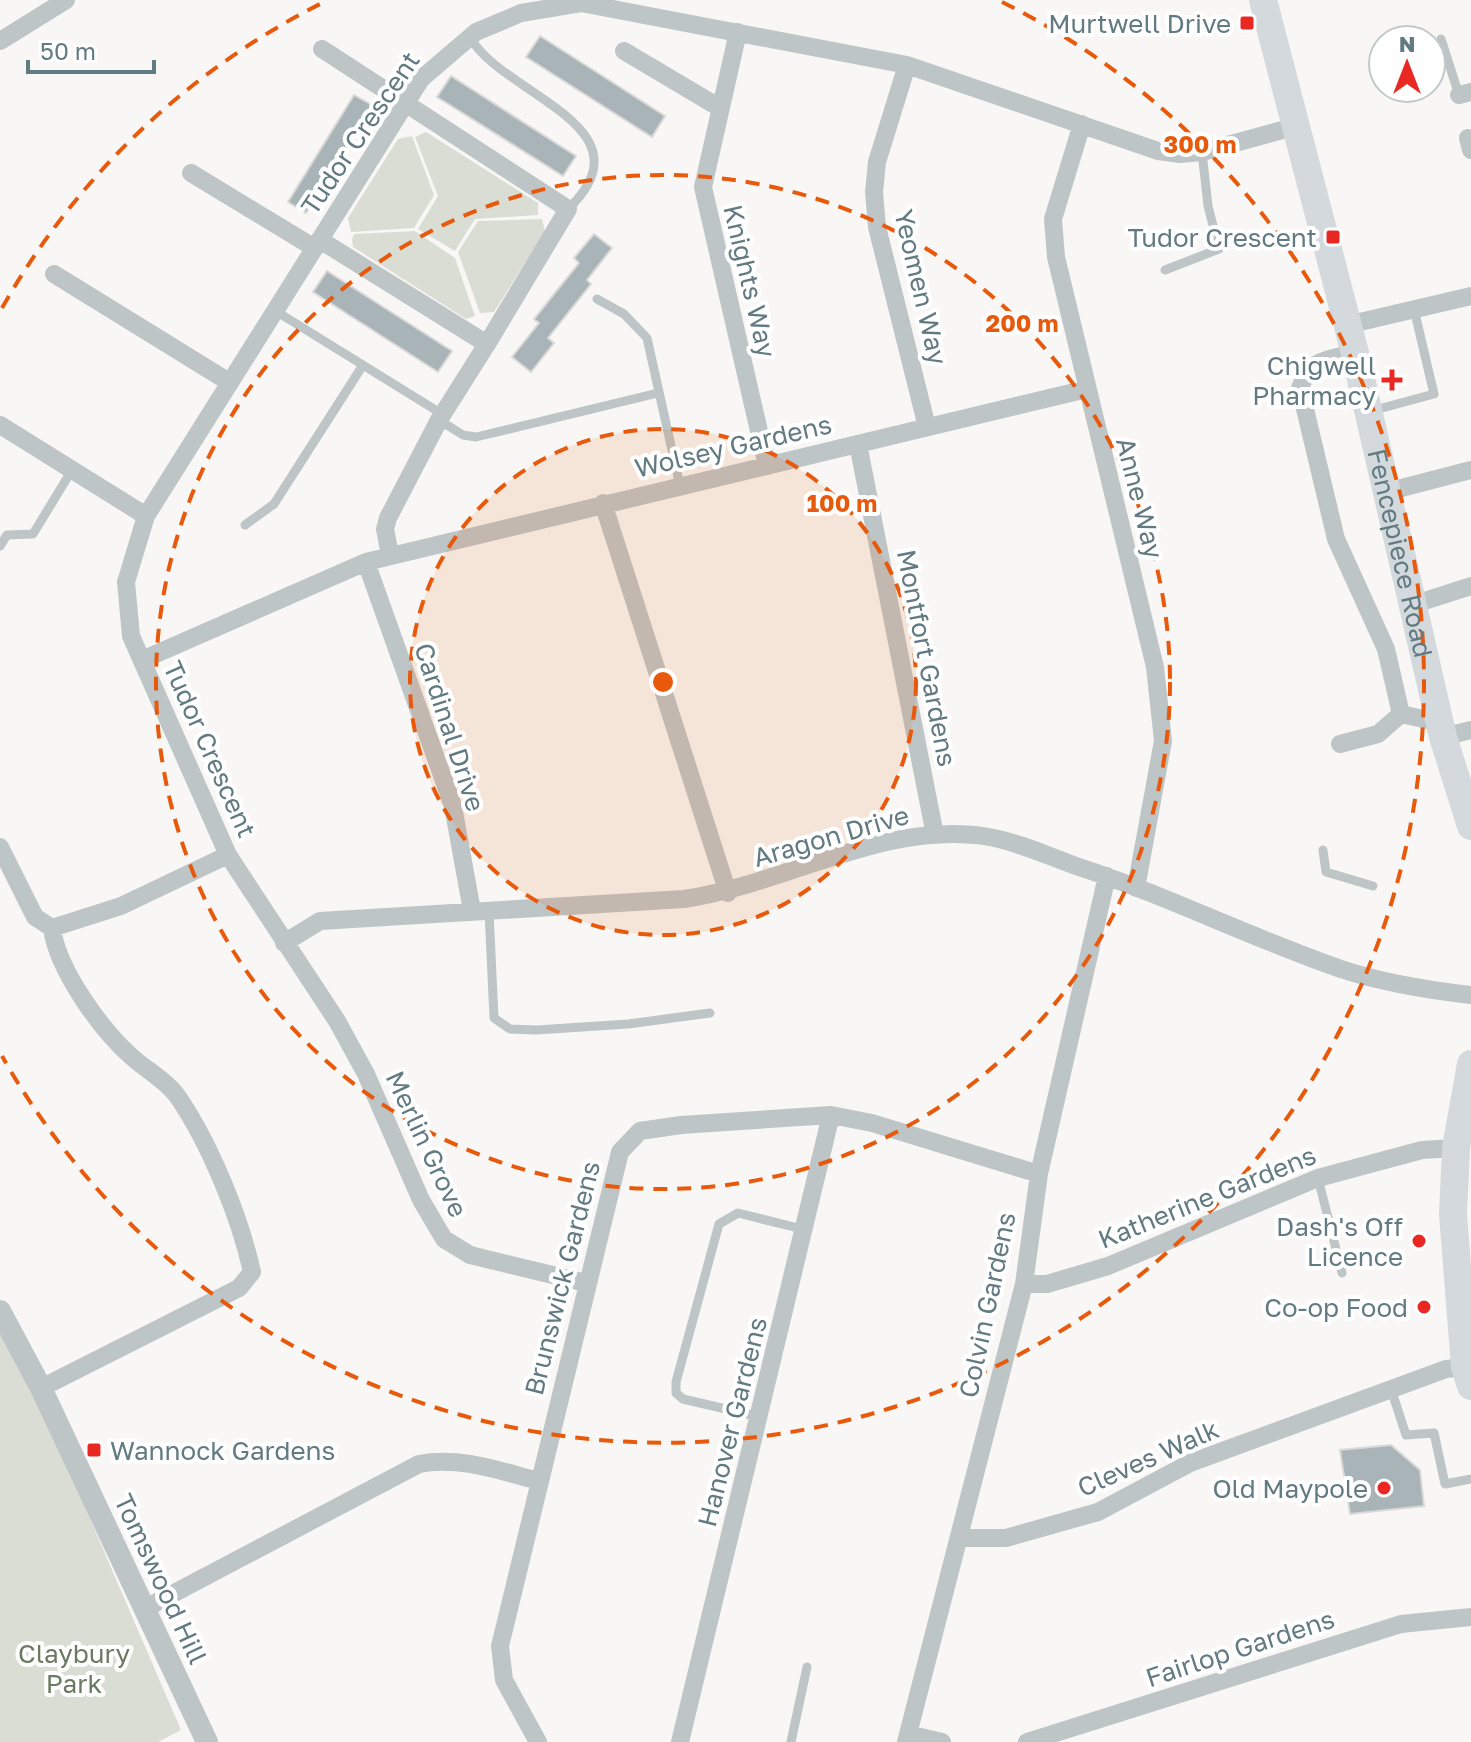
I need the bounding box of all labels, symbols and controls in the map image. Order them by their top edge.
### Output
place label: Murtwell Drive [1048,8,1231,39]
marker: Murtwell Drive [1238,14,1256,32]
scale bar [28,24,154,74]
north arrow [1367,24,1447,104]
text: N [1399,30,1415,57]
text: 50 m [40,36,96,65]
street label: Tudor Crescent [294,46,426,220]
text: 300 m [1164,129,1236,158]
street label: Knights Way [717,202,783,361]
street label: Yeomen Way [888,206,954,368]
place label: Tudor Crescent [1127,222,1317,253]
marker: Tudor Crescent [1324,228,1342,246]
text: 200 m [986,308,1058,337]
place label: Chigwell Pharmacy [1252,350,1376,411]
marker: Chigwell Pharmacy [1383,371,1401,389]
street label: Wolsey Gardens [632,408,834,484]
street label: Anne Way [1110,434,1170,562]
street label: Fencepiece Road [1362,446,1440,660]
text: 100 m [807,488,877,517]
street label: Montfort Gardens [891,547,963,769]
street label: Cardinal Drive [408,639,492,815]
street label: Tudor Crescent [157,656,263,842]
centre of rings [649,668,677,696]
street label: Aragon Drive [750,799,912,873]
street label: Merlin Grove [380,1066,474,1222]
street label: Katherine Gardens [1094,1139,1320,1255]
street label: Brunswick Gardens [518,1158,606,1398]
street label: Colvin Gardens [952,1209,1022,1401]
place label: Dash's Off Licence [1276,1211,1403,1272]
marker: Dash's Off Licence [1410,1232,1428,1250]
place label: Co-op Food [1264,1292,1408,1323]
marker: Co-op Food [1415,1298,1433,1316]
street label: Hanover Gardens [691,1314,773,1530]
street label: Cleves Walk [1073,1413,1224,1503]
place label: Wannock Gardens [110,1435,335,1466]
marker: Wannock Gardens [85,1441,103,1459]
place label: Old Maypole [1212,1473,1368,1504]
marker: Old Maypole [1375,1479,1393,1497]
street label: Tomswood Hill [108,1489,214,1669]
street label: Fairlop Gardens [1142,1603,1338,1693]
park label: Claybury Park [18,1638,130,1699]

